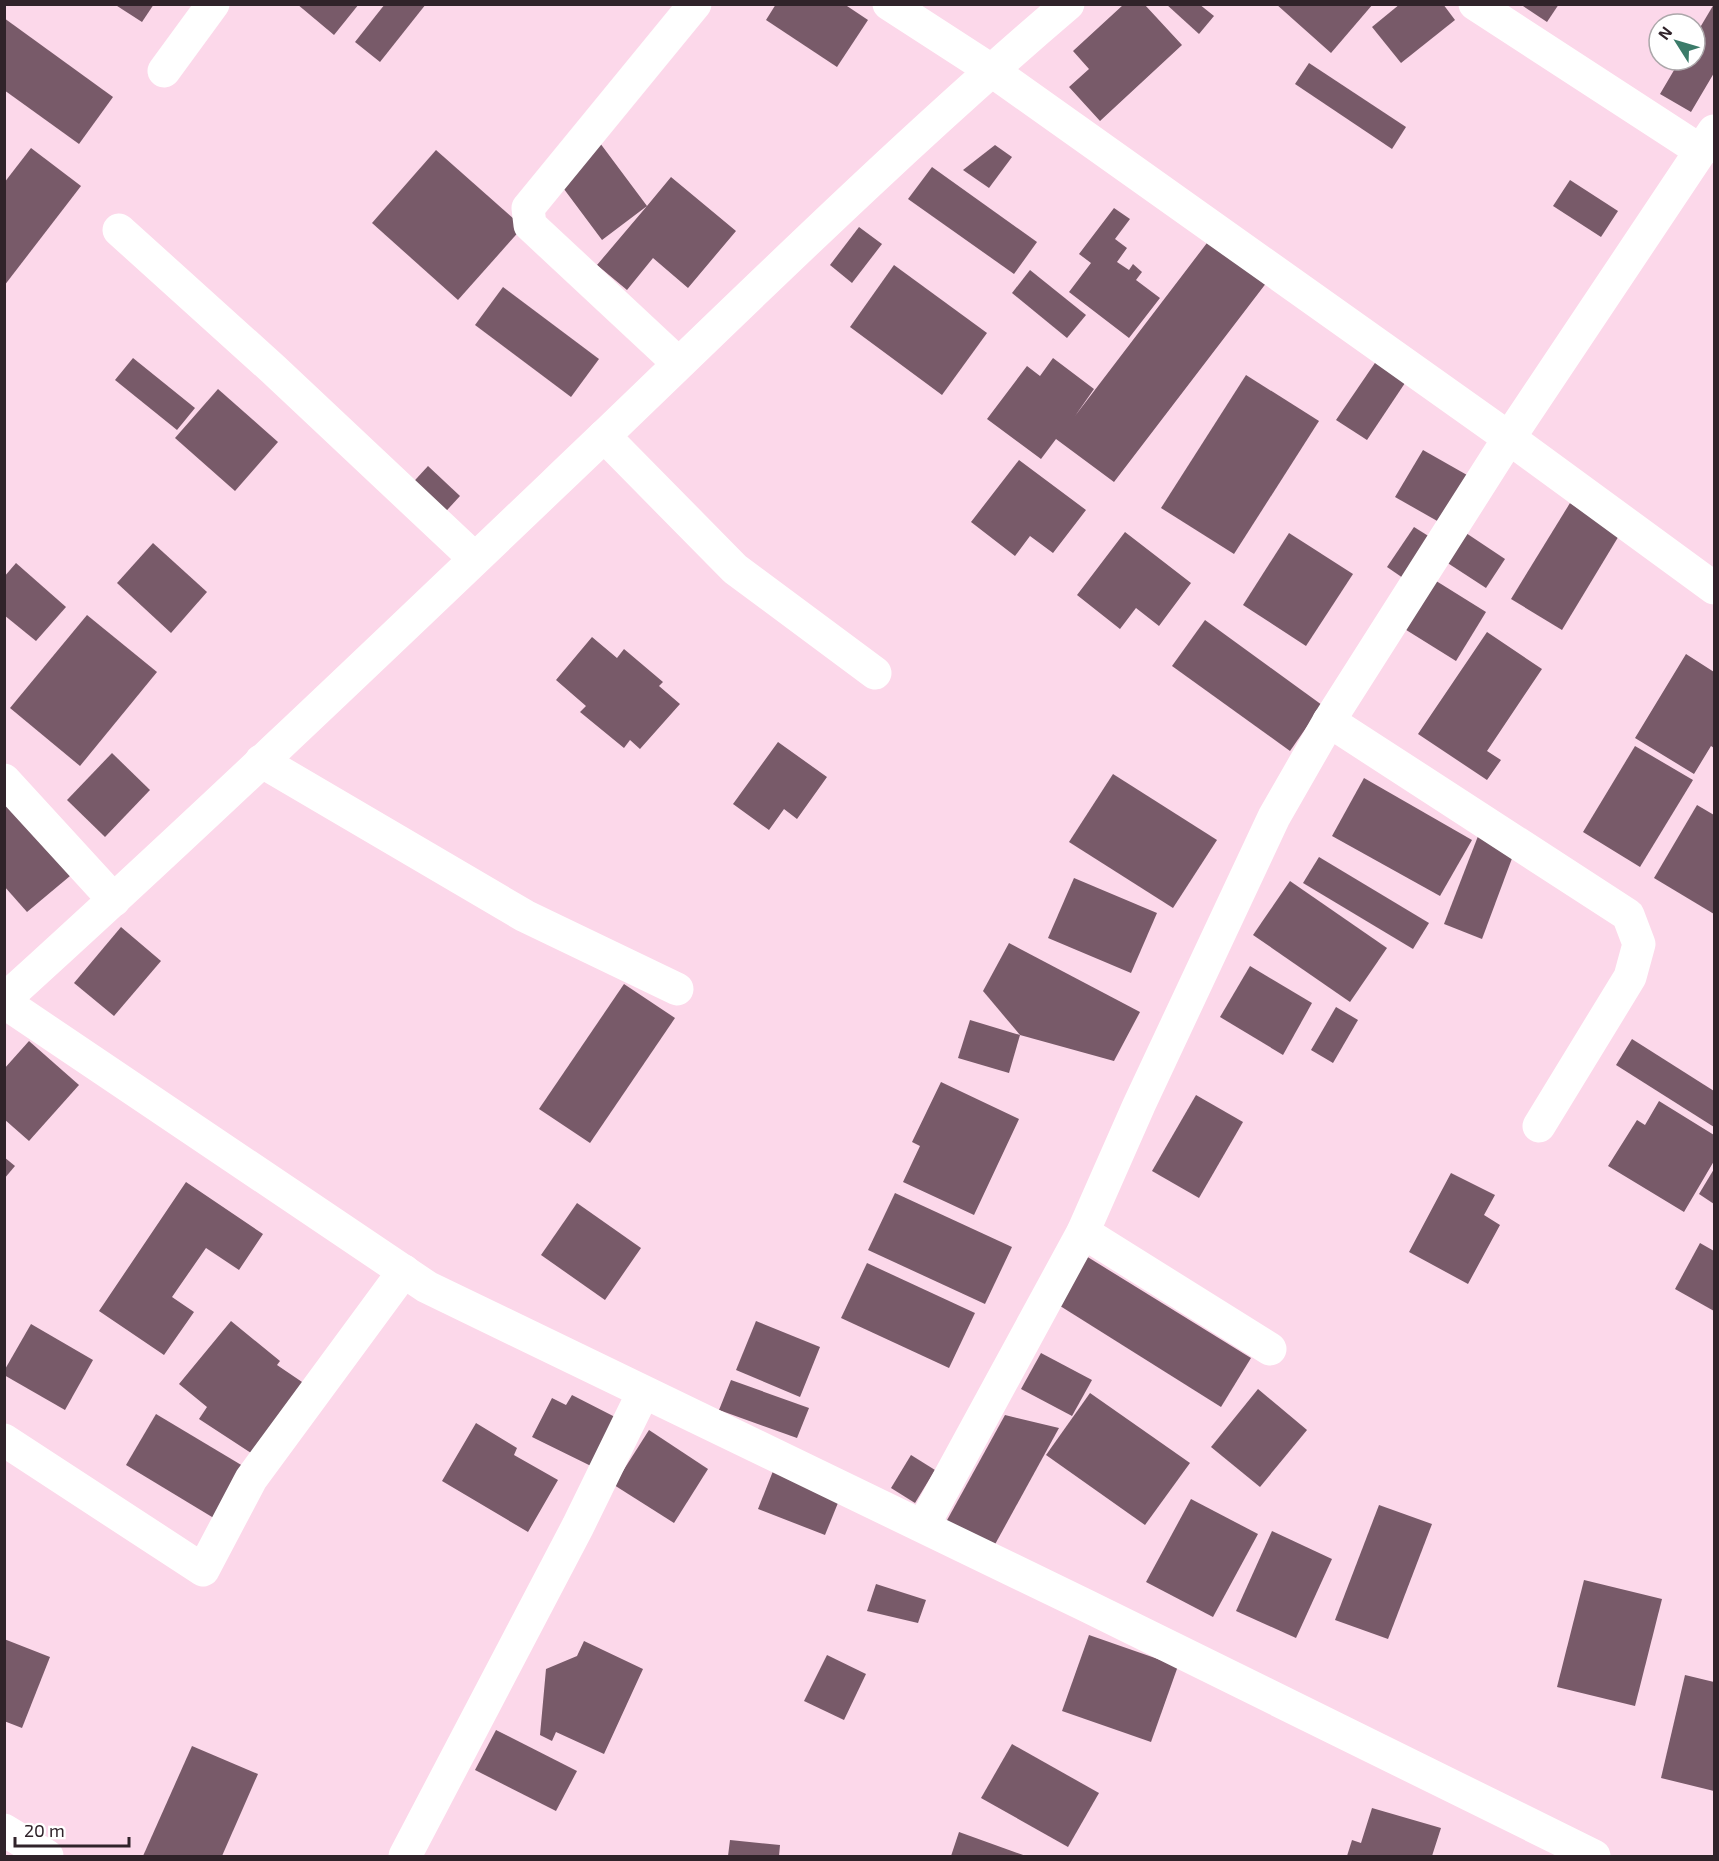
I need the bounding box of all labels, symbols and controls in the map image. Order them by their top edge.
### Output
north arrow [1647,12,1707,72]
text: N [1654,22,1676,43]
scale bar [15,1810,129,1848]
text: 20 m [24,1819,65,1841]

